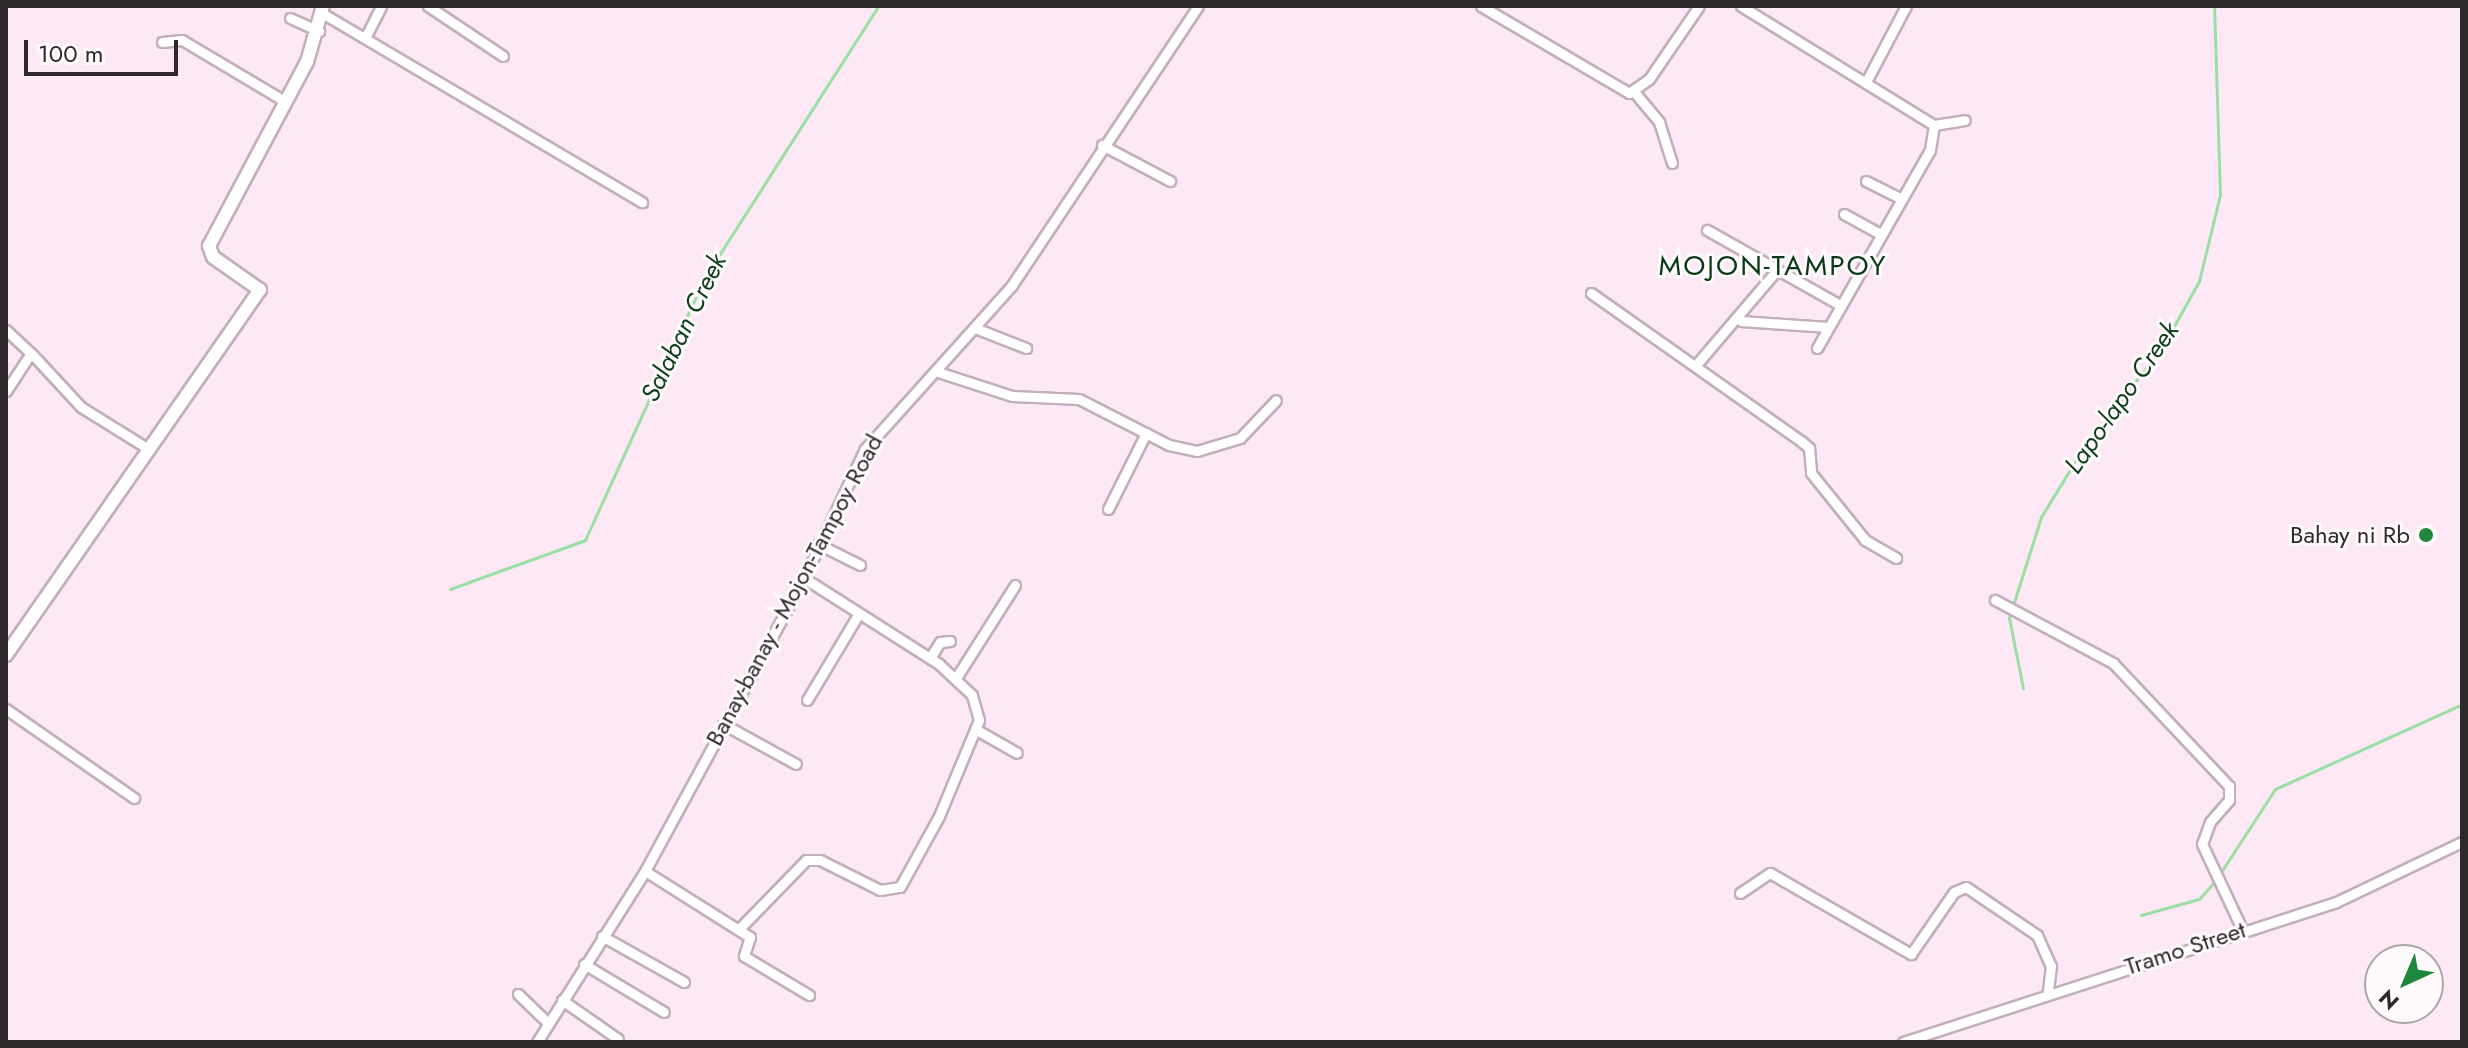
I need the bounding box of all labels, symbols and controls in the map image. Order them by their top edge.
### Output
scale bar [28,24,182,74]
text: 100 m [38,36,104,71]
water label: Salaban Creek [635,249,733,407]
district label: MOJON-TAMPOY [1659,249,1887,283]
water label: Lapo-lapo Creek [2058,316,2186,480]
street label: Banay-banay - Mojon-Tampoy Road [700,430,888,750]
place label: Bahay ni Rb [2290,521,2410,549]
marker: Bahay ni Rb [2417,526,2435,544]
street label: Tramo Street [2121,915,2249,981]
north arrow [2364,944,2444,1024]
text: N [2371,982,2406,1017]

